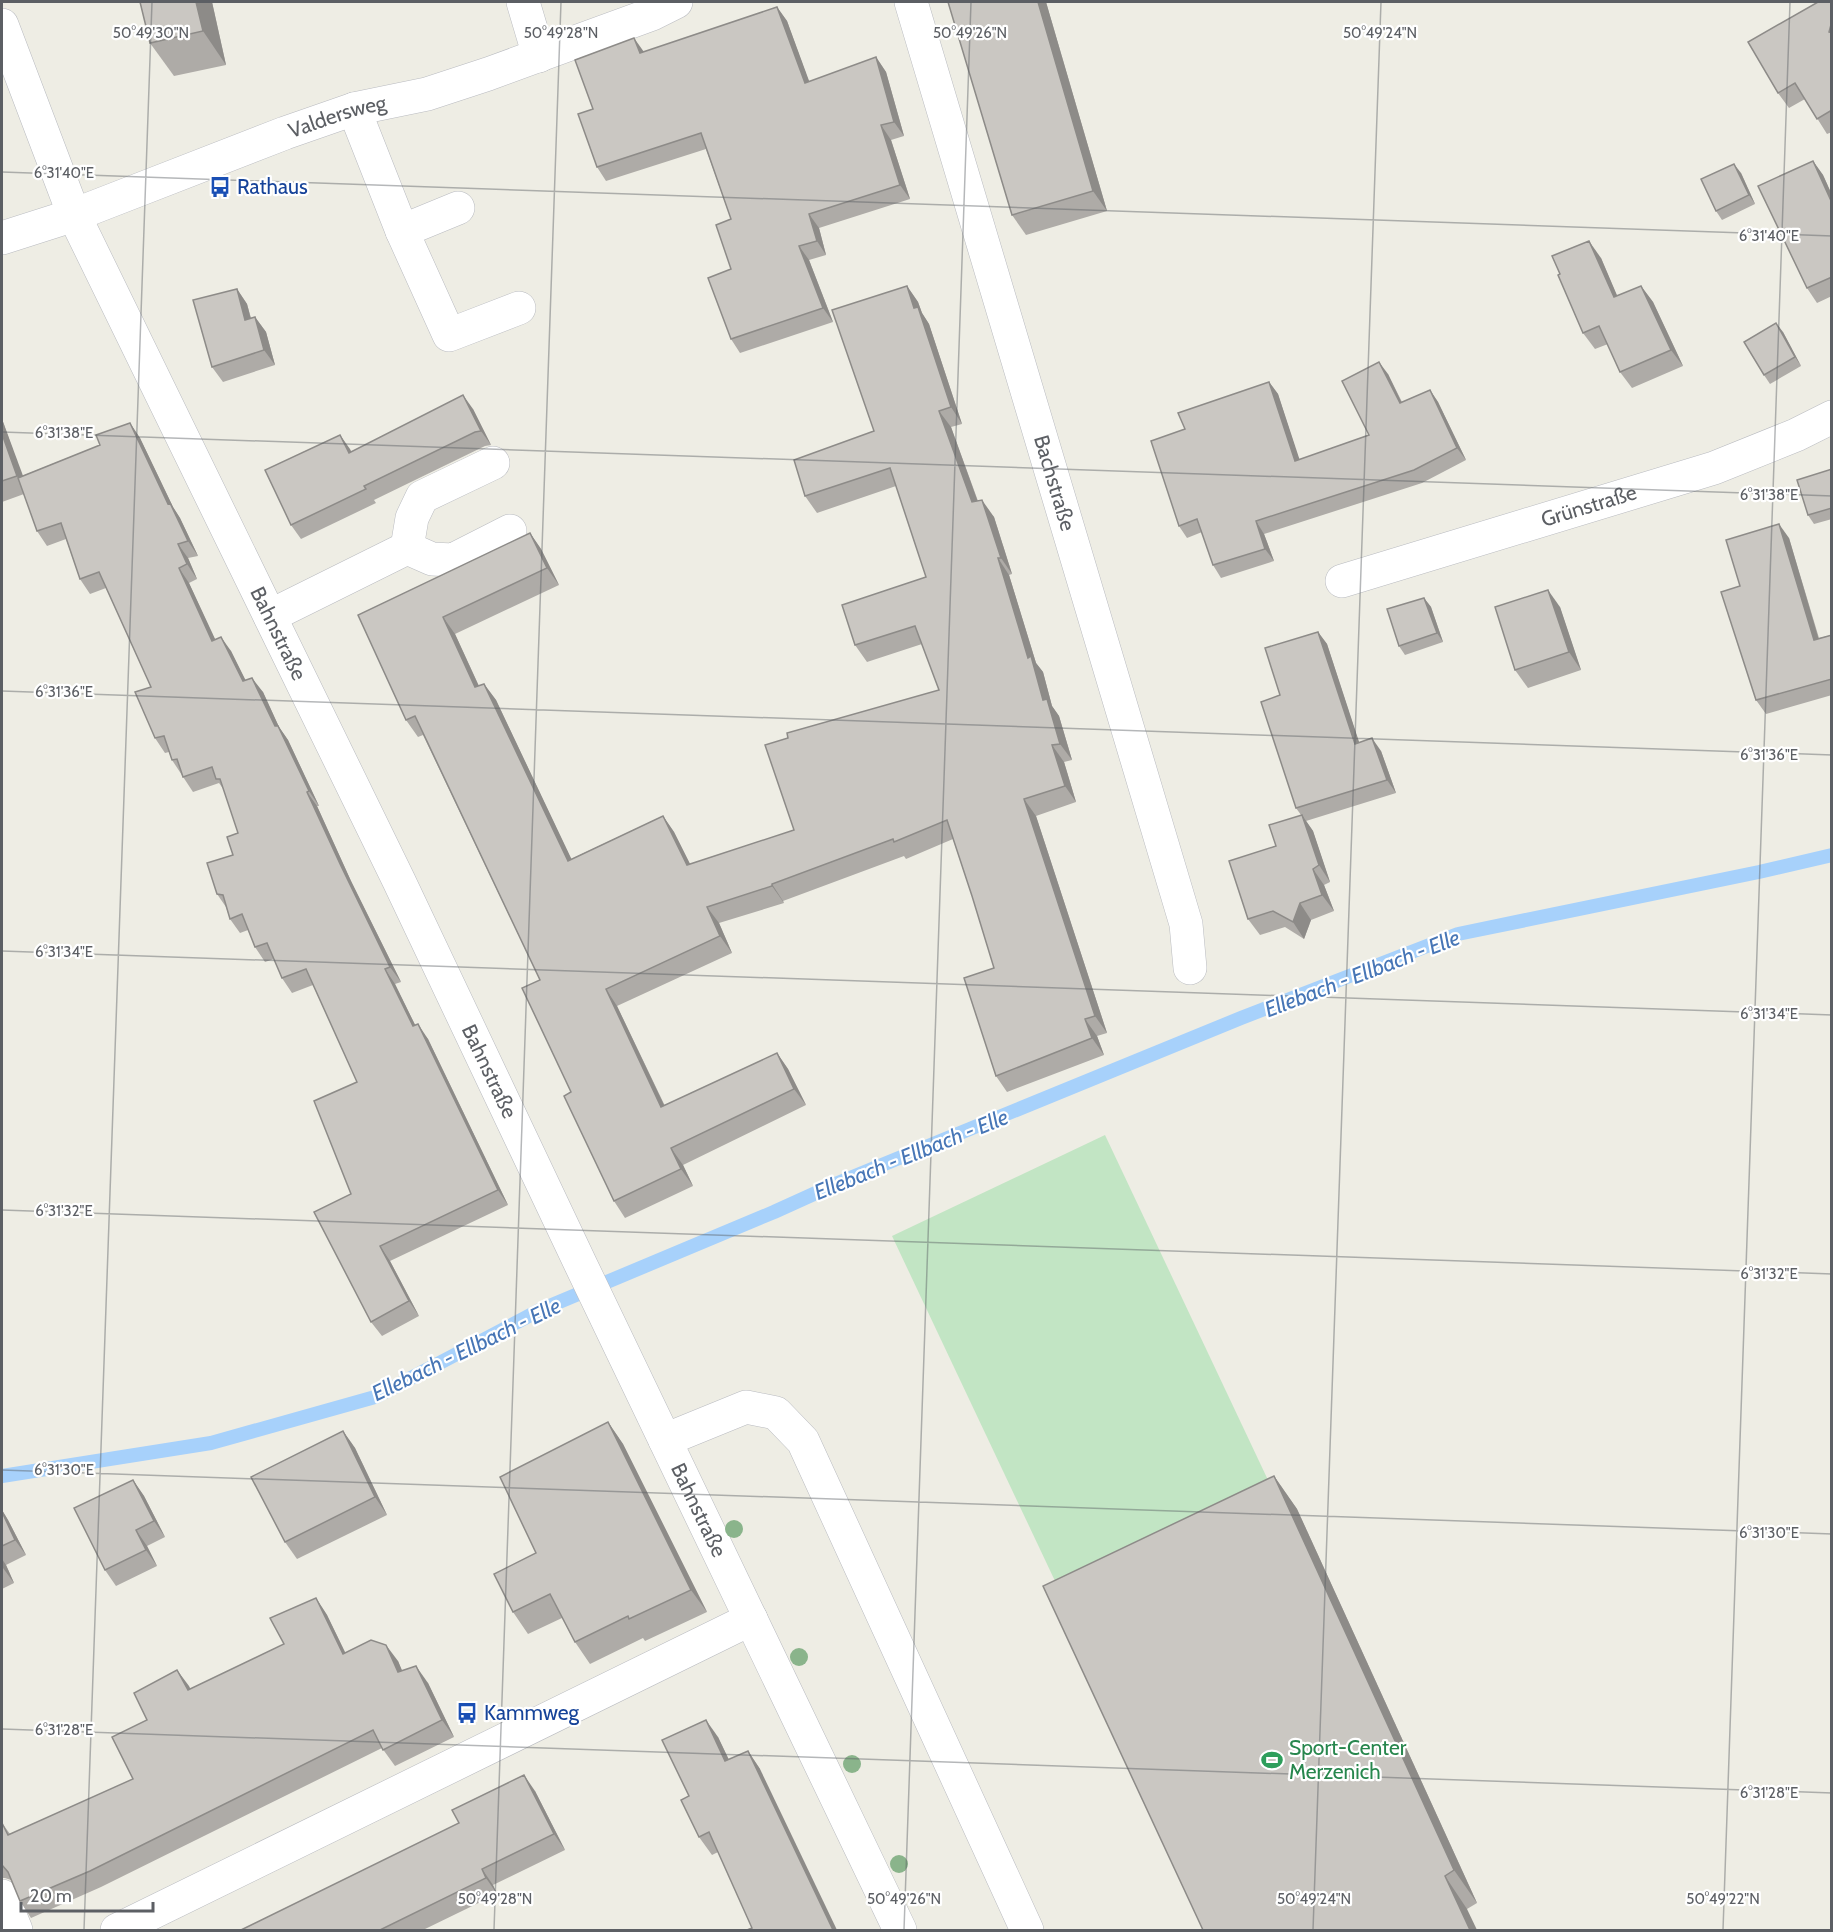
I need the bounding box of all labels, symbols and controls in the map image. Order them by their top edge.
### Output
text: 50°49'30"N [113,24,189,42]
text: 50°49'28"N [524,24,598,42]
text: 50°49'26"N [933,24,1007,42]
text: 50°49'24"N [1343,24,1417,42]
street label: Valdersweg [285,90,389,143]
text: 6°31'40"E [34,164,94,182]
place label: Rathaus [237,174,308,199]
bus stop icon: Rathaus [208,175,232,199]
text: 6°31'40"E [1739,227,1799,245]
text: 6°31'38"E [35,424,93,442]
street label: Bachstraße [1029,432,1081,534]
street label: Grünstraße [1538,479,1640,532]
text: 6°31'38"E [1740,486,1798,504]
street label: Bahnstraße [245,583,312,684]
text: 6°31'36"E [35,683,93,701]
text: 6°31'36"E [1740,746,1798,764]
water label: Ellebach - Ellbach - Elle [1261,924,1464,1023]
text: 6°31'34"E [35,943,93,961]
text: 6°31'34"E [1740,1005,1798,1023]
street label: Bahnstraße [457,1020,523,1122]
water label: Ellebach - Ellbach - Elle [810,1103,1012,1206]
text: 6°31'32"E [35,1202,93,1220]
text: 6°31'32"E [1740,1265,1798,1283]
water label: Ellebach - Ellbach - Elle [367,1292,565,1407]
street label: Bahnstraße [666,1459,732,1561]
text: 6°31'30"E [34,1461,94,1479]
text: 6°31'30"E [1739,1524,1799,1542]
place label: Kammweg [484,1700,580,1725]
bus stop icon: Kammweg [455,1701,479,1725]
text: 6°31'28"E [35,1721,93,1739]
place label: Sport-Center Merzenich [1289,1735,1407,1784]
sports icon: Sport-Center Merzenich [1260,1748,1284,1772]
text: 6°31'28"E [1740,1784,1798,1802]
scale bar [21,1875,153,1913]
text: 20 m [30,1885,72,1907]
text: 50°49'28"N [458,1890,532,1908]
text: 50°49'26"N [867,1890,941,1908]
text: 50°49'24"N [1277,1890,1351,1908]
text: 50°49'22"N [1686,1890,1760,1908]

